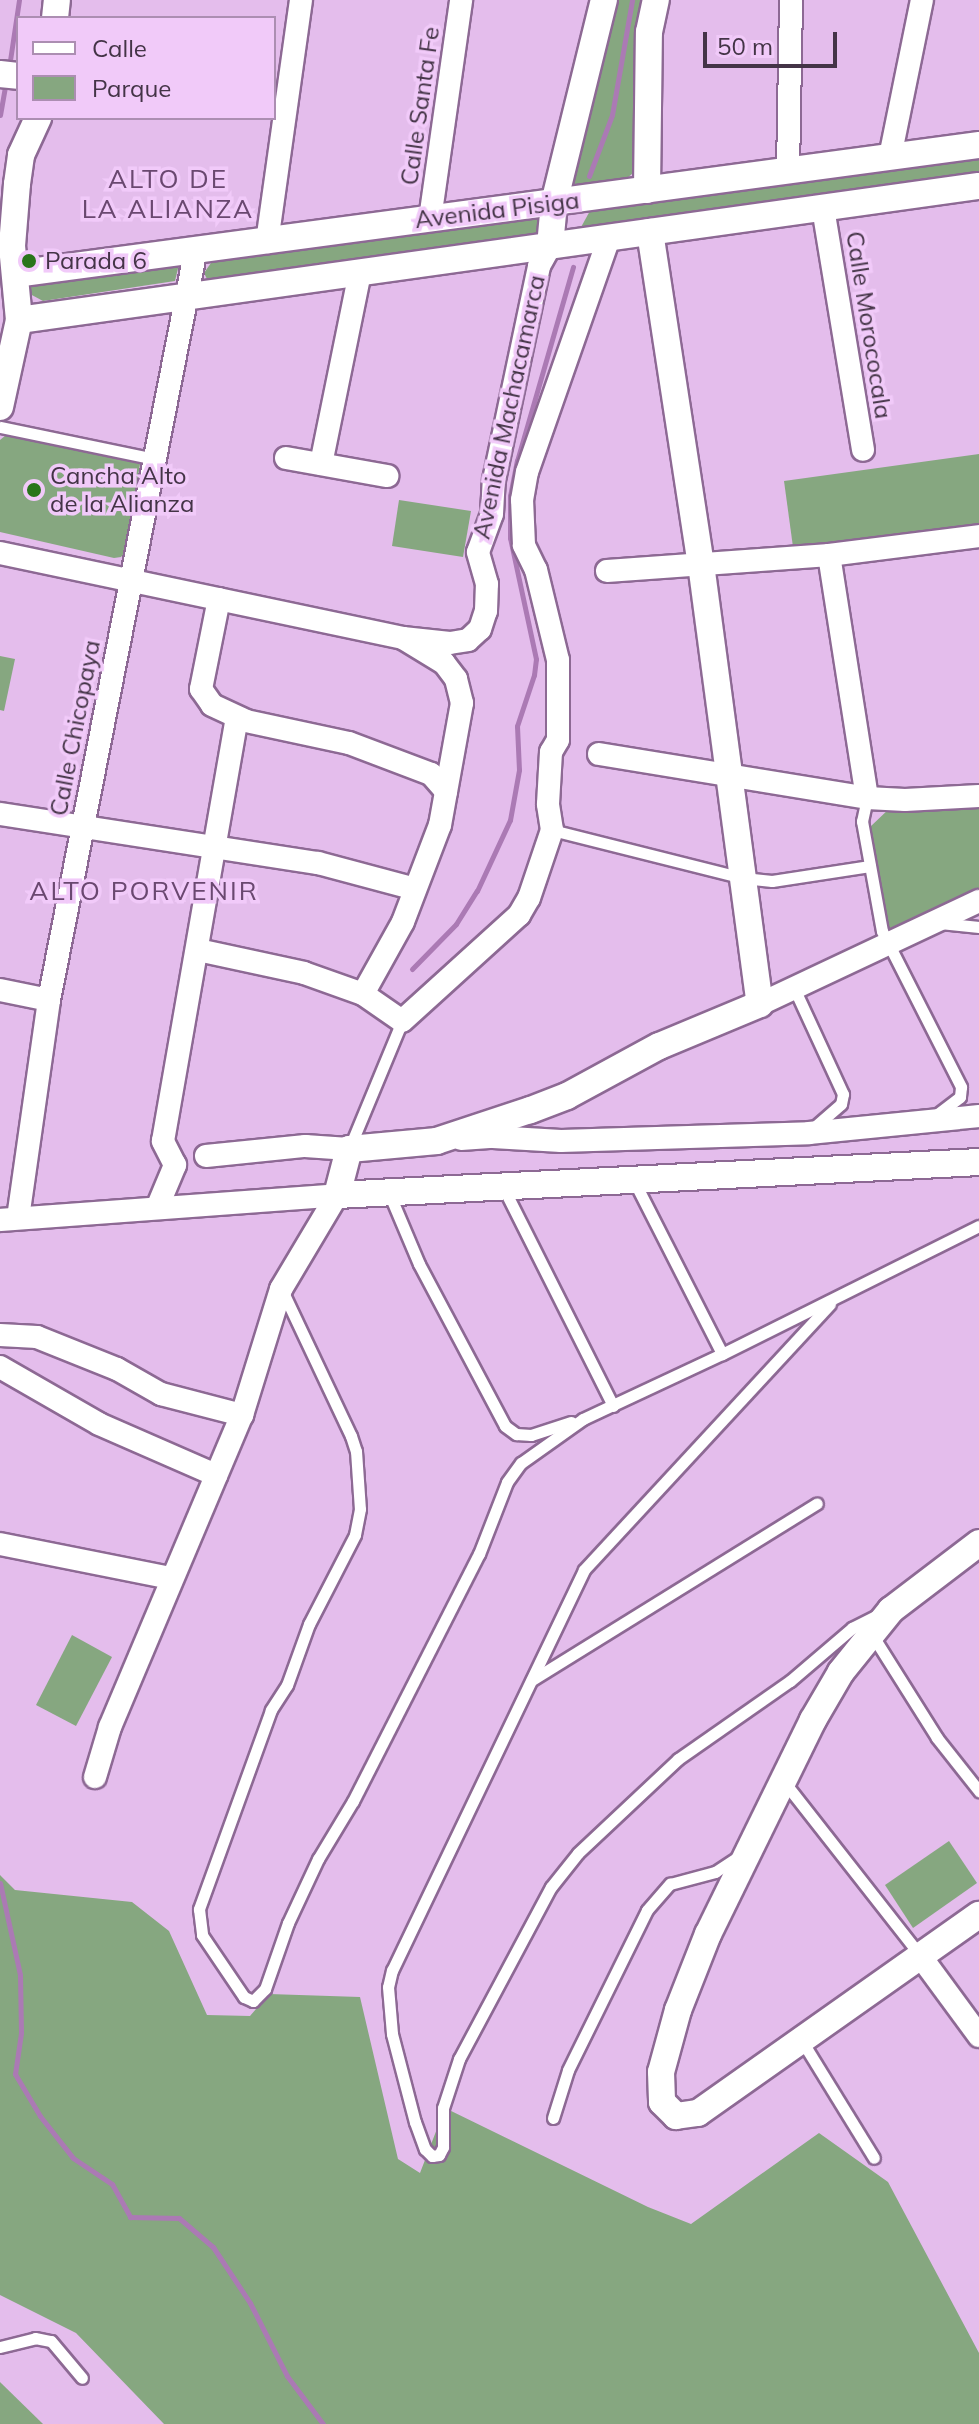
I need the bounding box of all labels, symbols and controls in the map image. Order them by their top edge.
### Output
legend [16,16,276,120]
scale bar [707,16,841,66]
street label: Calle Santa Fe [395,25,445,187]
text: 50 m [717,31,773,61]
text: Calle [92,33,147,63]
text: Parque [92,73,171,103]
district label: ALTO DE LA ALIANZA [82,163,254,224]
street label: Avenida Pisiga [413,186,581,234]
street label: Calle Morococala [840,229,898,421]
place label: Parada 6 [45,247,147,275]
marker: Parada 6 [20,252,38,270]
street label: Avenida Machacamarca [467,272,551,542]
place label: Cancha Alto de la Alianza [50,462,194,518]
marker: Cancha Alto de la Alianza [25,481,43,499]
street label: Calle Chicopaya [44,638,106,818]
district label: ALTO PORVENIR [29,875,259,907]

